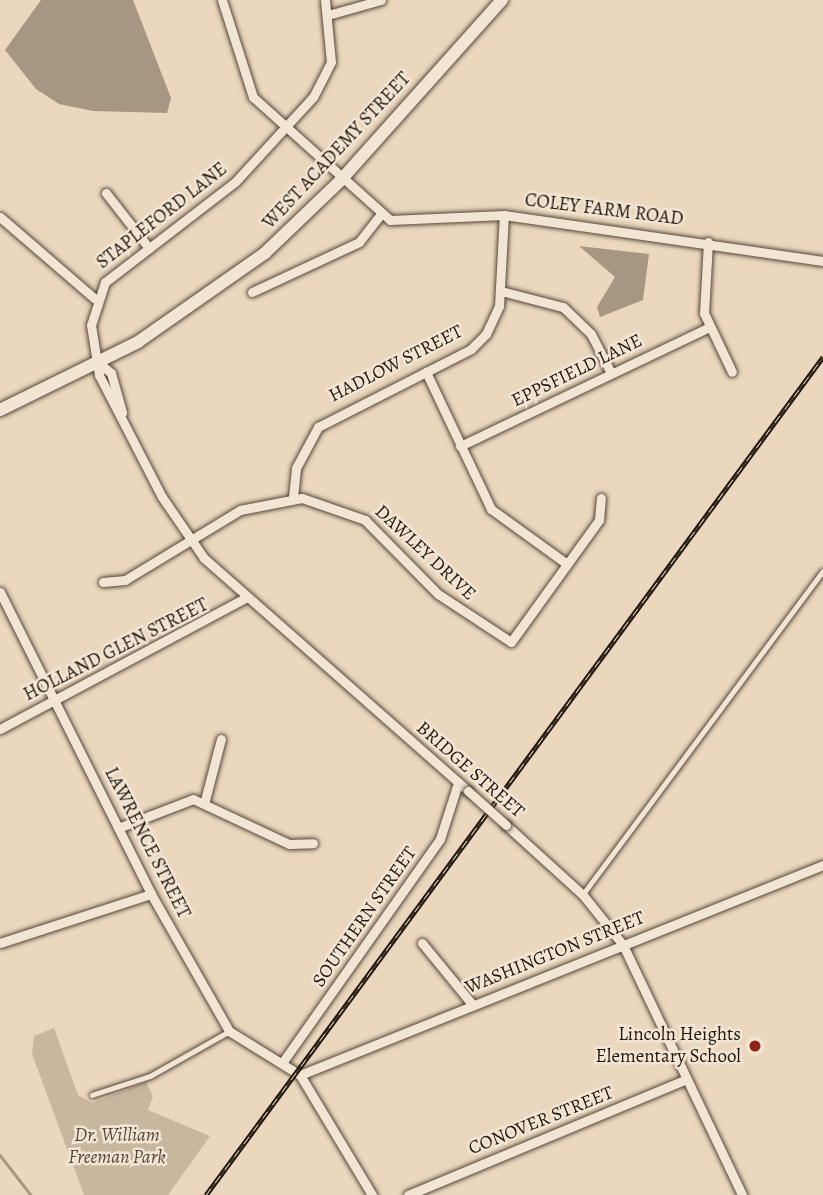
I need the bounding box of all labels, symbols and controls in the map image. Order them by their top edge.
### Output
street label: WEST ACADEMY STREET [258,68,416,234]
street label: STAPLEFORD LANE [92,158,232,274]
street label: COLEY FARM ROAD [523,189,685,231]
street label: HADLOW STREET [325,320,467,408]
street label: EPPSFIELD LANE [508,330,646,412]
street label: DAWLEY DRIVE [370,500,480,606]
street label: HOLLAND GLEN STREET [20,593,212,707]
street label: BRIDGE STREET [411,717,529,823]
street label: LAWRENCE STREET [99,764,195,922]
street label: SOUTHERN STREET [308,842,422,992]
street label: WASHINGTON STREET [462,907,648,999]
place label: Lincoln Heights Elementary School [596,1024,741,1068]
marker: Lincoln Heights Elementary School [747,1038,763,1054]
street label: CONOVER STREET [465,1082,617,1160]
park label: Dr. William Freeman Park [68,1125,166,1169]

